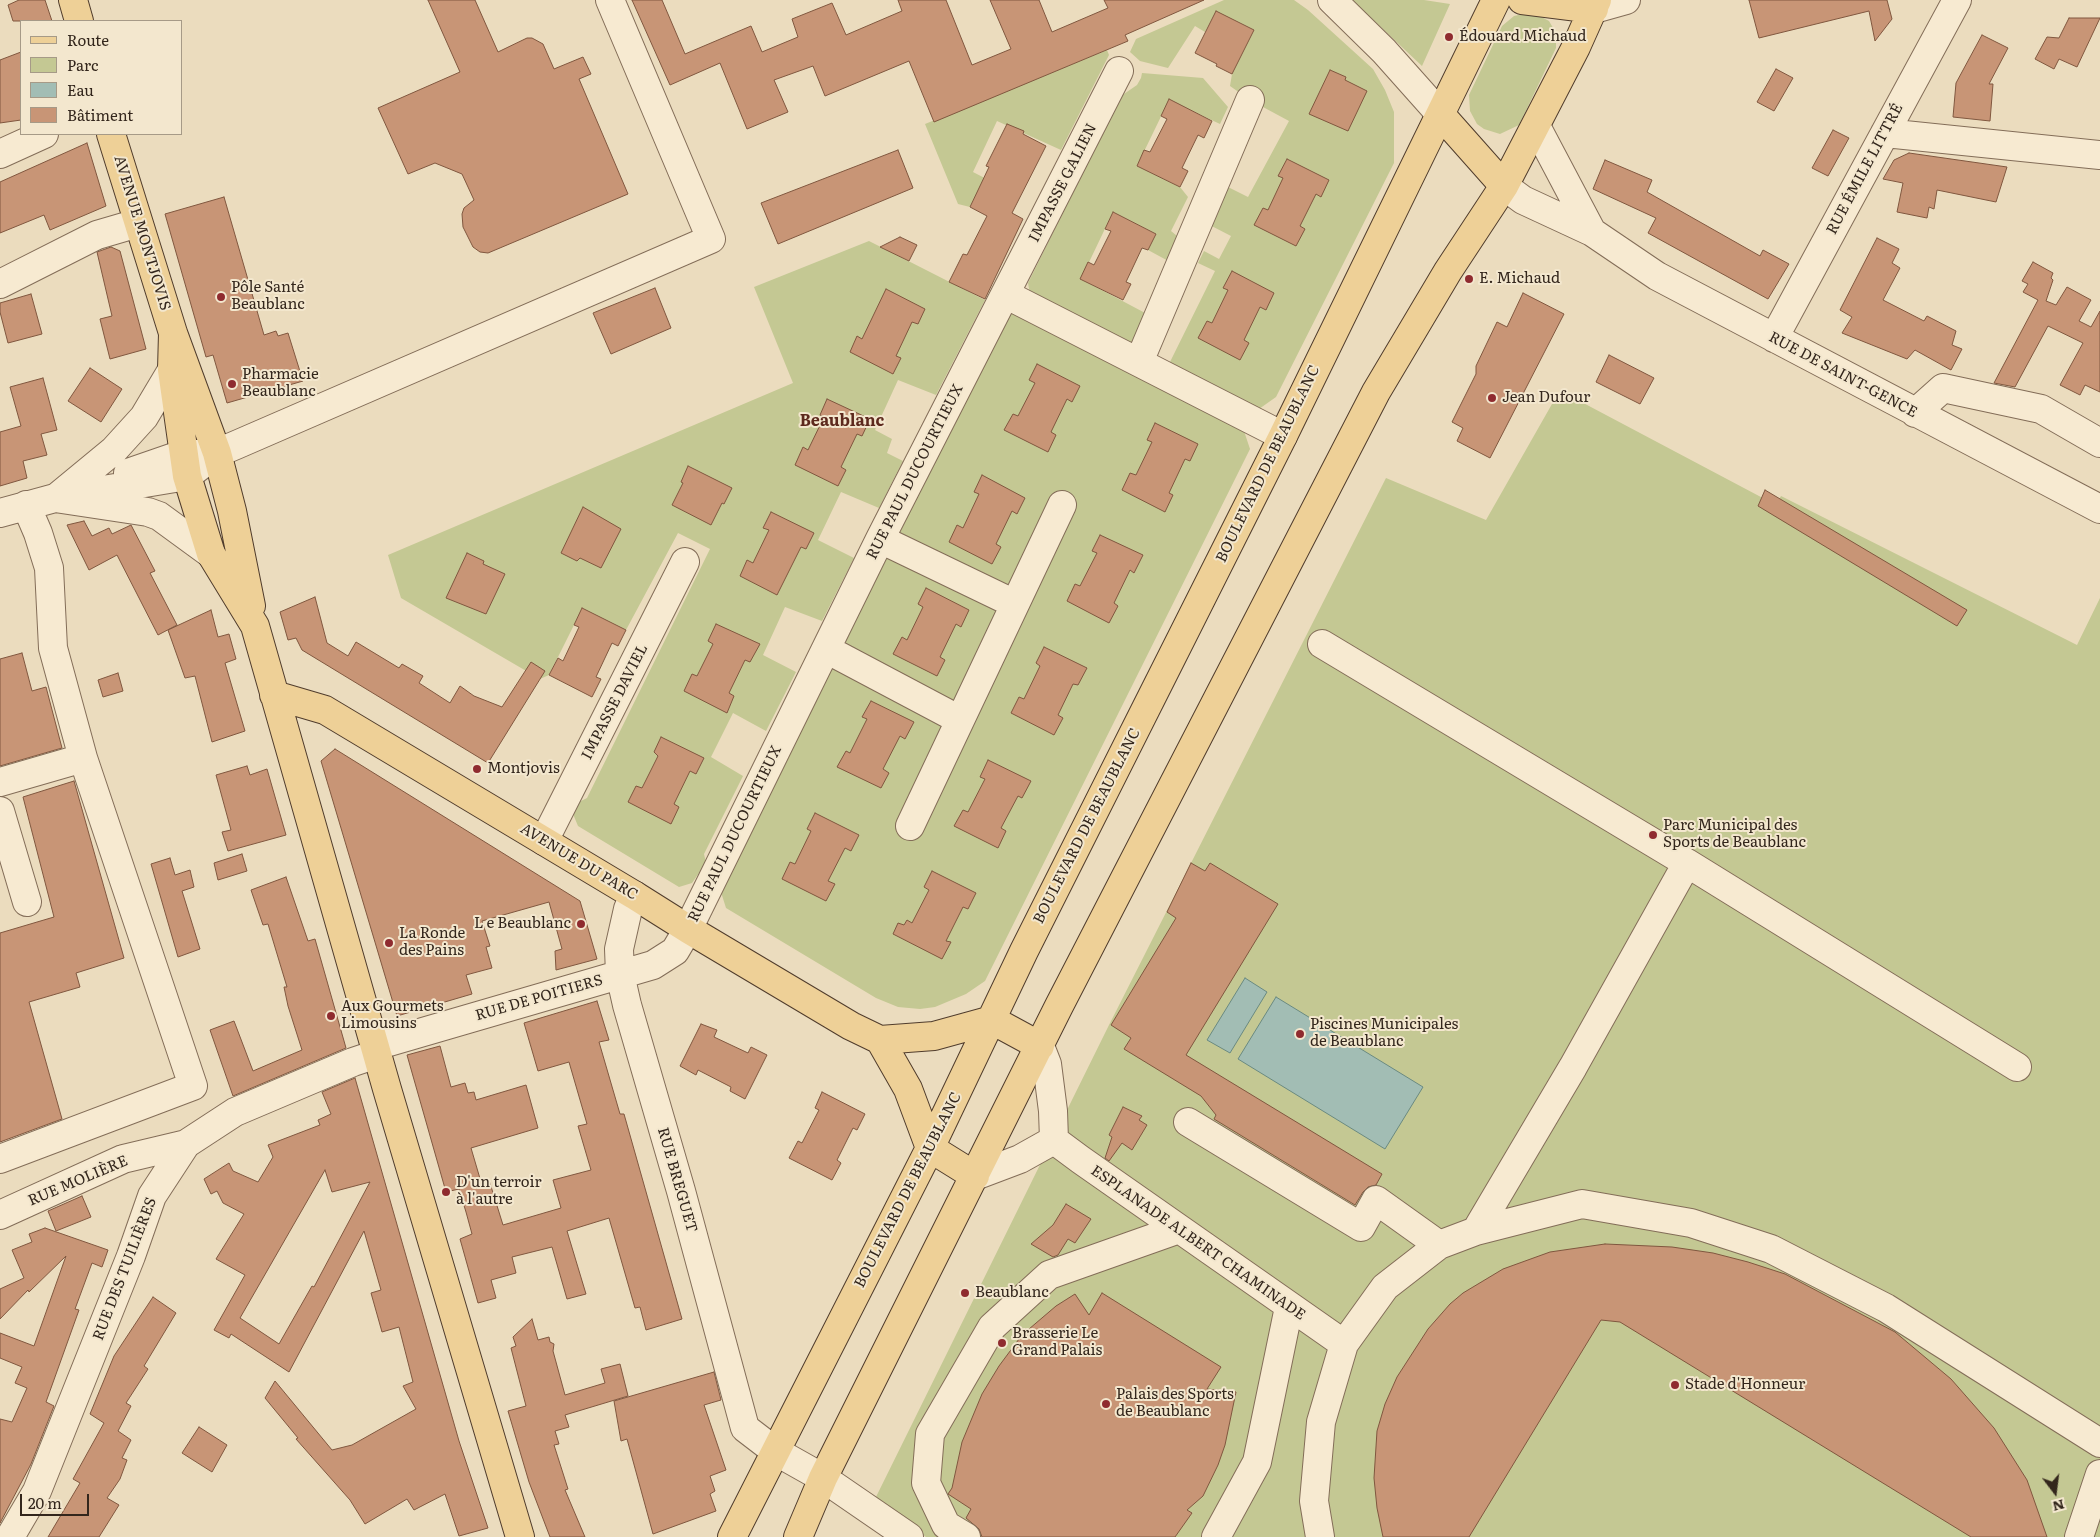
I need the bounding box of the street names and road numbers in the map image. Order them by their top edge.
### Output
street label: RUE ÉMILE LITTRÉ [1823,100,1907,238]
street label: IMPASSE GALIEN [1025,121,1101,245]
street label: AVENUE MONTJOVIS [110,153,174,313]
street label: RUE DE SAINT-GENCE [1766,328,1920,422]
street label: BOULEVARD DE BEAUBLANC [1212,363,1324,565]
street label: RUE PAUL DUCOURTIEUX [863,382,967,562]
street label: IMPASSE DAVIEL [578,641,652,763]
street label: BOULEVARD DE BEAUBLANC [1030,725,1144,927]
street label: RUE PAUL DUCOURTIEUX [684,743,786,925]
street label: AVENUE DU PARC [517,820,641,904]
street label: RUE DE POITIERS [473,971,605,1025]
street label: BOULEVARD DE BEAUBLANC [851,1089,965,1291]
street label: RUE BREGUET [653,1125,701,1235]
street label: RUE MOLIÈRE [25,1152,131,1210]
street label: ESPLANADE ALBERT CHAMINADE [1087,1162,1309,1324]
street label: RUE DES TUILIÈRES [89,1195,161,1343]

